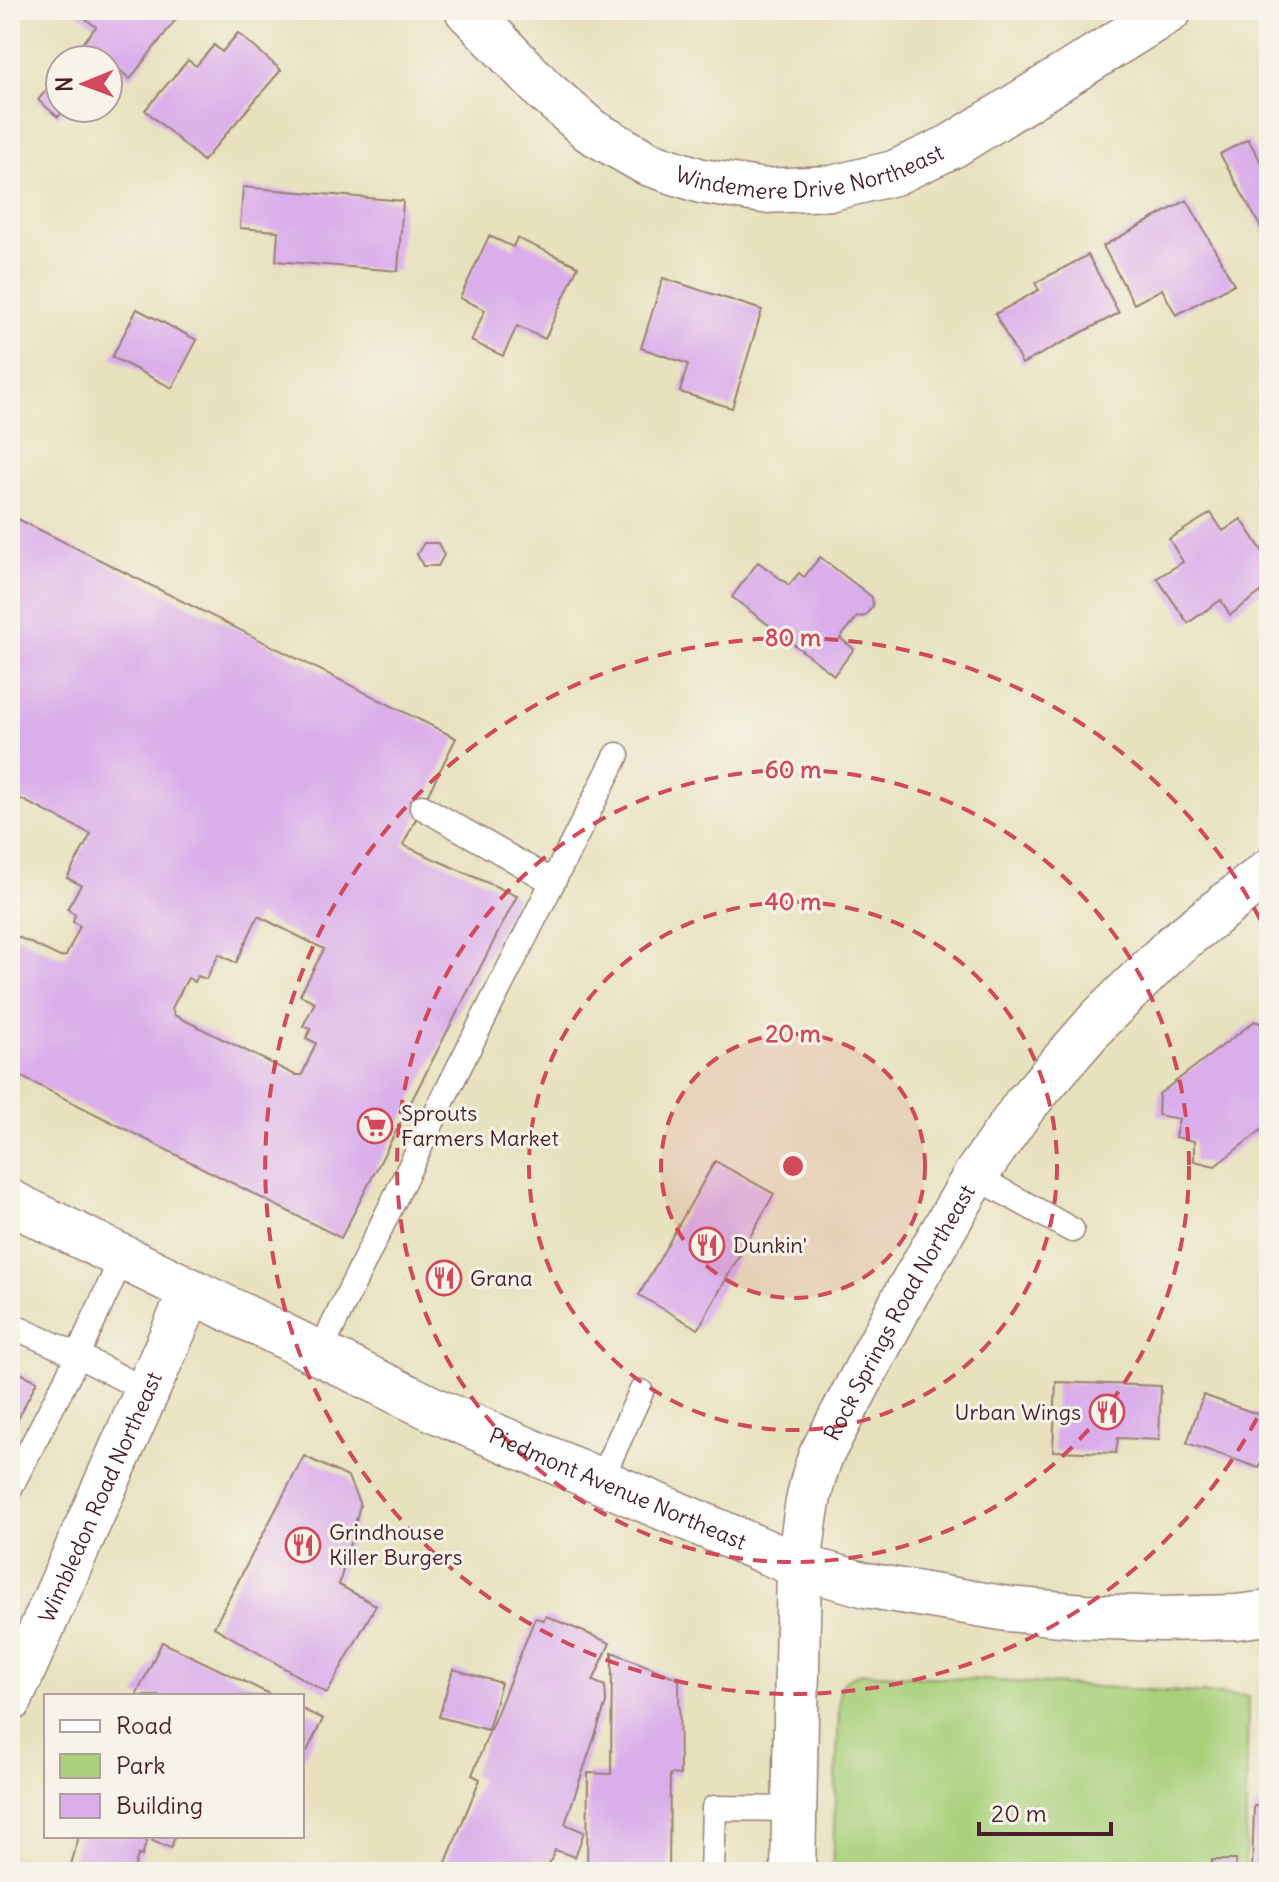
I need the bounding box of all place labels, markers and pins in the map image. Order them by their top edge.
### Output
place label: Sprouts Farmers Market [401,1099,559,1152]
supermarket icon: Sprouts Farmers Market [356,1107,394,1145]
centre of rings [779,1152,807,1180]
restaurant icon: Dunkin' [688,1226,726,1264]
place label: Dunkin' [733,1231,807,1259]
restaurant icon: Grana [425,1259,463,1297]
place label: Grana [470,1264,532,1292]
restaurant icon: Urban Wings [1088,1393,1126,1431]
place label: Urban Wings [955,1398,1081,1426]
place label: Grindhouse Killer Burgers [329,1518,463,1571]
restaurant icon: Grindhouse Killer Burgers [284,1526,322,1564]

